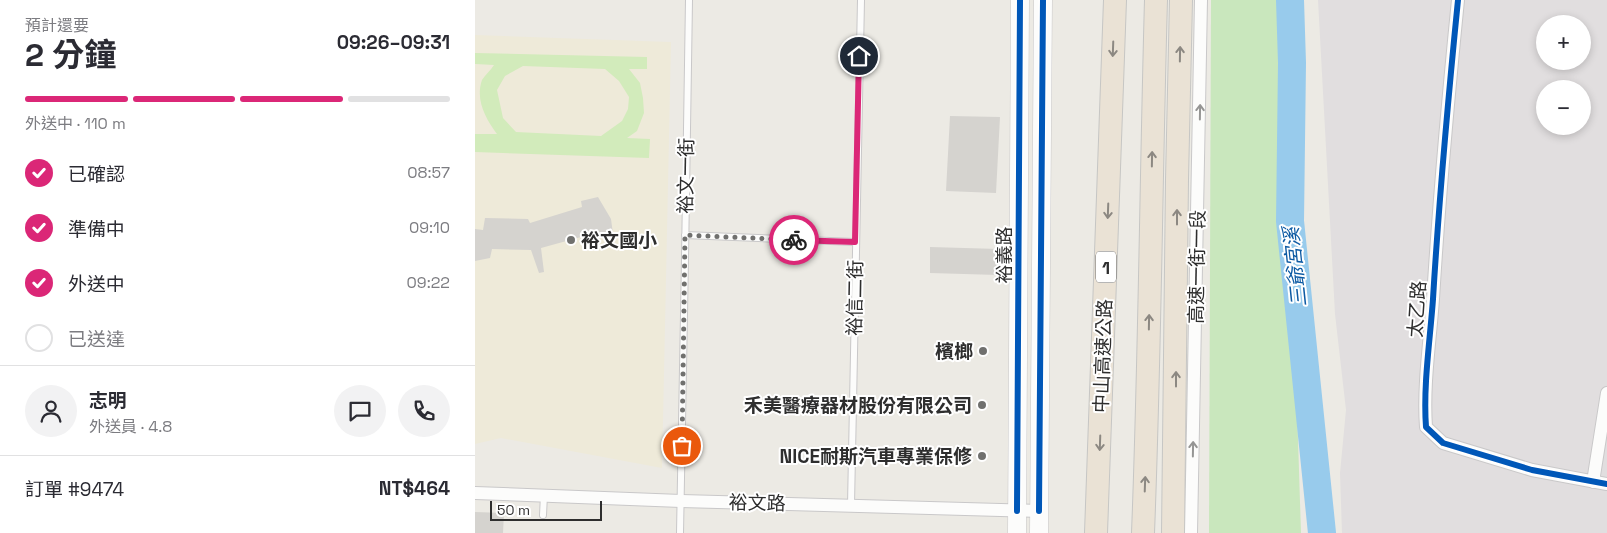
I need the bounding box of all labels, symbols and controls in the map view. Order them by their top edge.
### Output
text: 預計還要 [25,15,89,36]
map controls [1536,15,1591,135]
button: + [1536,15,1591,70]
text: 09:26–09:31 [337,30,450,55]
text: 2 分鐘 [25,35,116,75]
pin [838,35,880,77]
one-way arrow [1108,40,1118,56]
icon: home [845,42,873,70]
one-way arrow [1175,47,1185,63]
button: − [1536,80,1591,135]
one-way arrow [1195,104,1204,120]
text: 外送中 · 110 m [25,113,126,134]
street label: 裕文一街 [673,138,699,214]
one-way arrow [1147,152,1157,168]
icon: check [25,159,53,187]
text: 已確認 [68,162,125,187]
text: 08:57 [407,162,450,183]
one-way arrow [1103,202,1113,219]
one-way arrow [1172,209,1182,226]
street label: 高速一街一段 [1184,210,1210,324]
icon: check [25,214,53,242]
courier [769,215,819,265]
text: 準備中 [68,217,125,242]
text: 09:10 [409,217,450,238]
water label: 三爺宮溪 [1278,223,1312,308]
icon: bike [780,226,808,254]
street label: 裕義路 [992,226,1017,284]
place label: 裕文國小 [581,228,657,253]
marker: 裕文國小 [565,234,577,246]
road number: 1 [1096,252,1116,282]
street label: 裕信二街 [842,260,868,336]
icon: check [25,269,53,297]
text: 外送中 [68,272,125,297]
text: 09:22 [407,272,450,293]
street label: 太乙路 [1403,280,1431,338]
street label: 中山高速公路 [1089,299,1117,413]
one-way arrow [1144,314,1154,330]
text: 已送達 [68,327,125,352]
place label: 檳榔 [935,339,973,364]
marker: 檳榔 [977,345,989,357]
one-way arrow [1171,372,1181,388]
button: person [25,385,77,437]
button: chat [334,385,386,437]
button: phone [398,385,450,437]
text: 志明 [89,388,127,413]
place label: 禾美醫療器材股份有限公司 [744,393,972,418]
marker: 禾美醫療器材股份有限公司 [976,399,988,411]
text: 外送員 · 4.8 [89,416,172,437]
pin [661,425,703,467]
icon: bag [668,432,696,460]
one-way arrow [1095,435,1104,451]
one-way arrow [1188,442,1198,458]
place label: NICE耐斯汽車專業保修 [779,444,972,469]
marker: NICE耐斯汽車專業保修 [976,450,988,462]
text: NT$464 [379,476,450,501]
text: 訂單 #9474 [25,477,124,502]
one-way arrow [1141,477,1150,493]
street label: 裕文路 [728,490,786,516]
scale bar [490,498,603,521]
text: 50 m [497,501,530,519]

